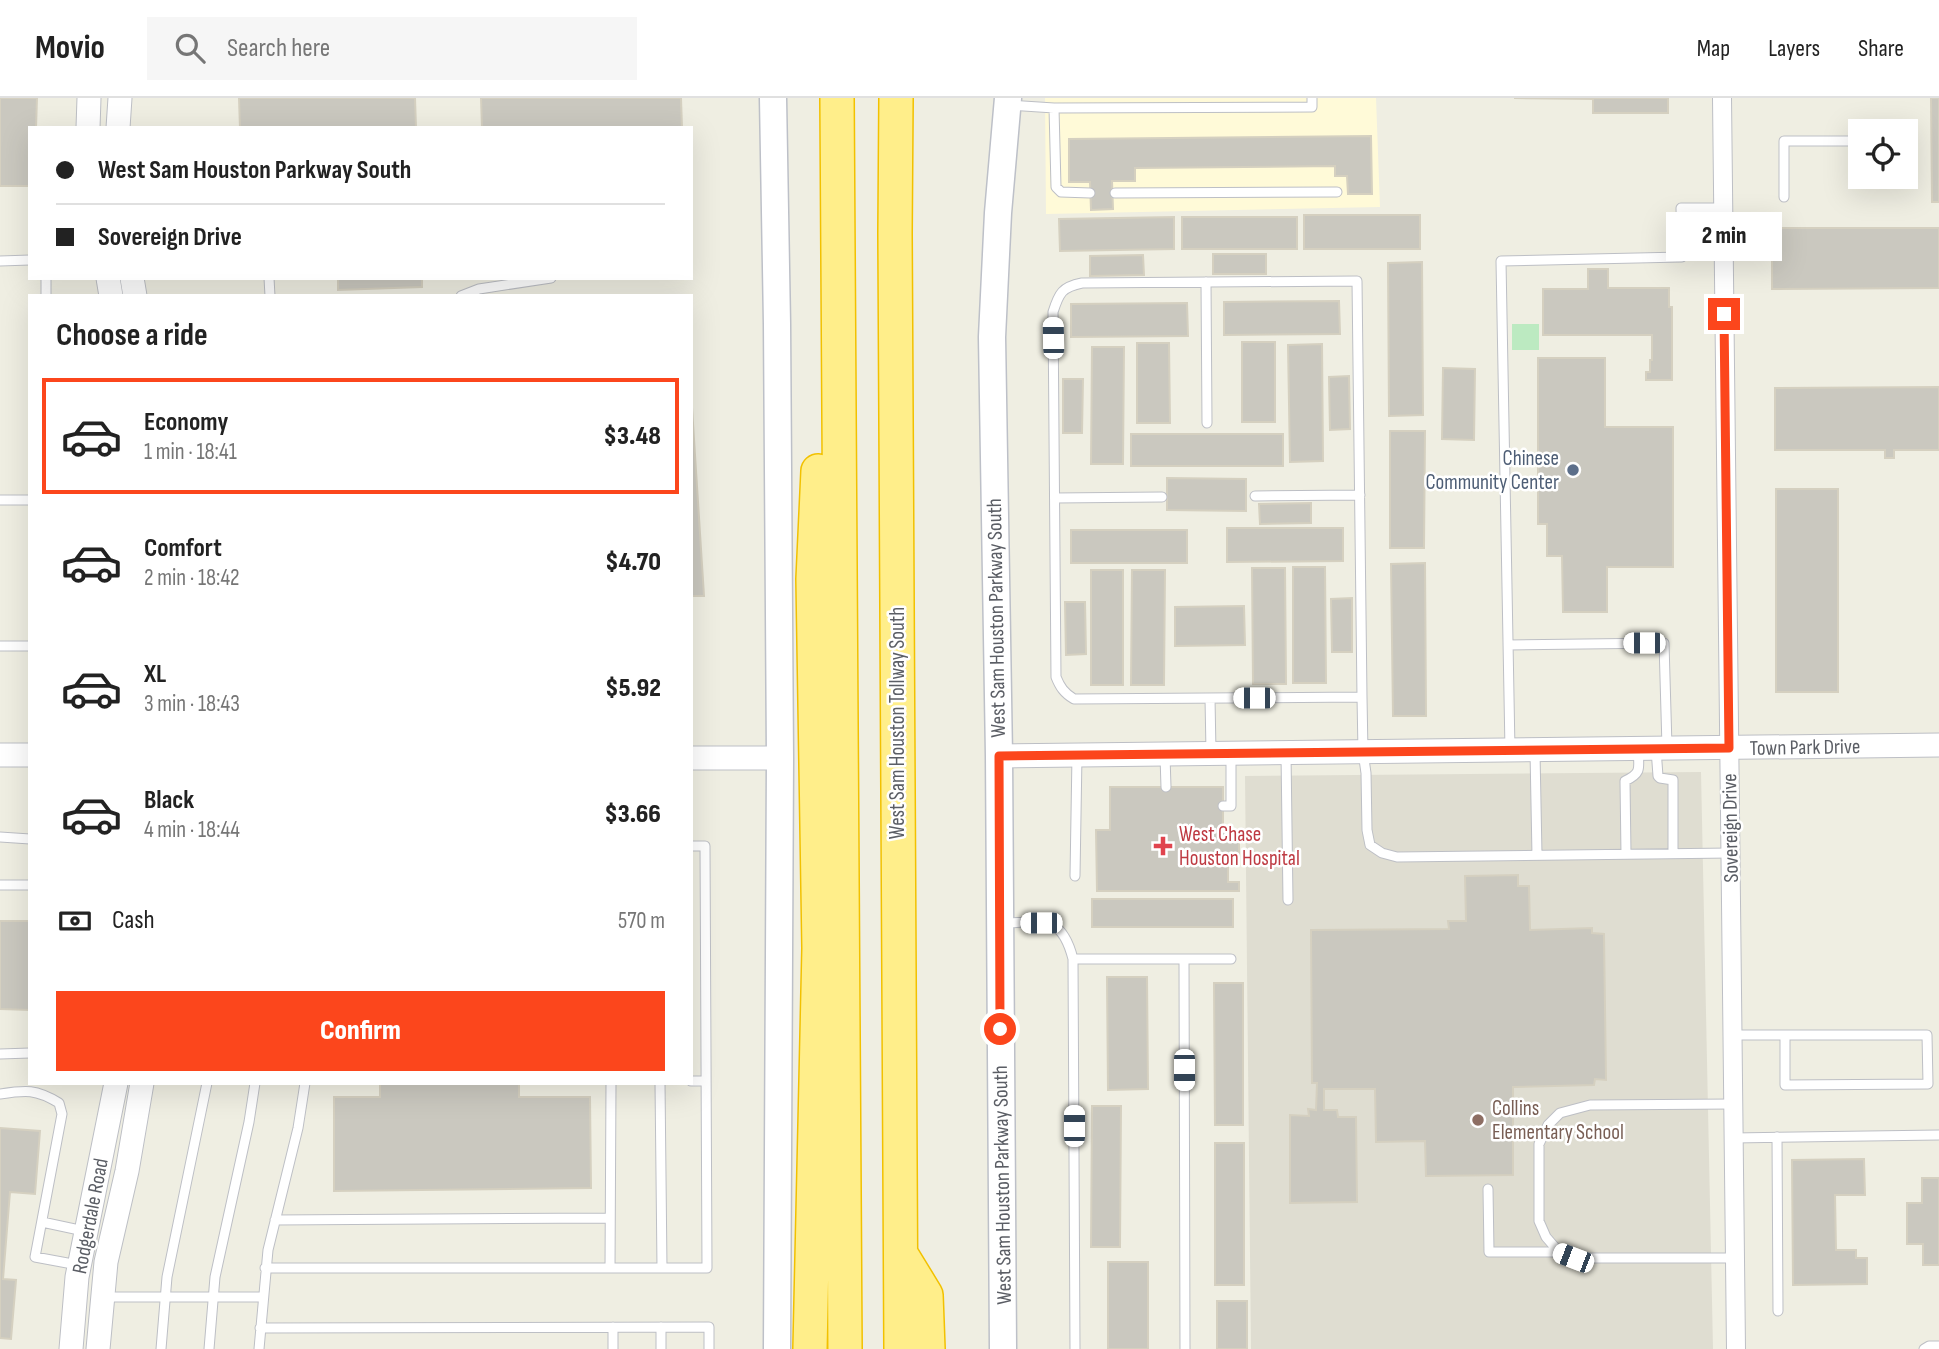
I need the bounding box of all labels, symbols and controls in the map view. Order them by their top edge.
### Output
search box [147,17,637,80]
text: Movio [35,28,105,68]
icon: search [171,29,209,67]
text: Search here [227,33,330,64]
text: Map [1697,34,1730,63]
text: Layers [1768,34,1820,63]
text: Share [1858,34,1904,63]
map controls [1848,119,1918,189]
button: locate [1848,119,1918,189]
text: West Sam Houston Parkway South [98,155,411,186]
callout: 2 min [1666,212,1782,262]
text: Sovereign Drive [98,222,242,253]
text: 2 min [1702,222,1746,250]
route end [1708,298,1740,330]
text: Choose a ride [56,316,208,355]
car [1043,317,1064,359]
icon: car [60,405,123,468]
text: Economy [144,407,228,438]
text: $3.48 [604,421,661,452]
text: 1 min · 18:41 [144,438,237,466]
place label: Chinese Community Center [1425,446,1559,495]
marker: Chinese Community Center [1565,462,1581,478]
street label: West Sam Houston Parkway South [982,498,1011,738]
icon: car [60,531,123,594]
text: Comfort [144,533,222,564]
text: $4.70 [605,547,661,578]
text: 2 min · 18:42 [144,564,240,592]
street label: West Sam Houston Tollway South [885,607,910,839]
car [1624,633,1666,654]
icon: car [60,657,123,720]
text: XL [144,659,166,690]
text: $5.92 [605,673,661,704]
car [1234,688,1276,709]
text: 3 min · 18:43 [144,690,240,718]
street label: Town Park Drive [1749,734,1861,761]
street label: Sovereign Drive [1717,773,1744,883]
icon: car [60,783,123,846]
text: Black [144,785,194,816]
text: $3.66 [604,799,661,830]
text: 4 min · 18:44 [144,816,240,844]
place label: West Chase Houston Hospital [1179,822,1300,871]
marker: West Chase Houston Hospital [1153,836,1173,856]
icon: cash [56,902,94,940]
text: Cash [112,905,155,936]
text: 570 m [618,907,665,935]
car [1021,913,1063,934]
button: Confirm [56,991,665,1071]
route start [984,1013,1016,1045]
car [1174,1049,1195,1091]
street label: West Sam Houston Parkway South [988,1065,1017,1305]
place label: Collins Elementary School [1492,1096,1624,1145]
car [1064,1105,1085,1147]
marker: Collins Elementary School [1470,1112,1486,1128]
street label: Rodgerdale Road [67,1156,114,1276]
car [1550,1241,1597,1275]

